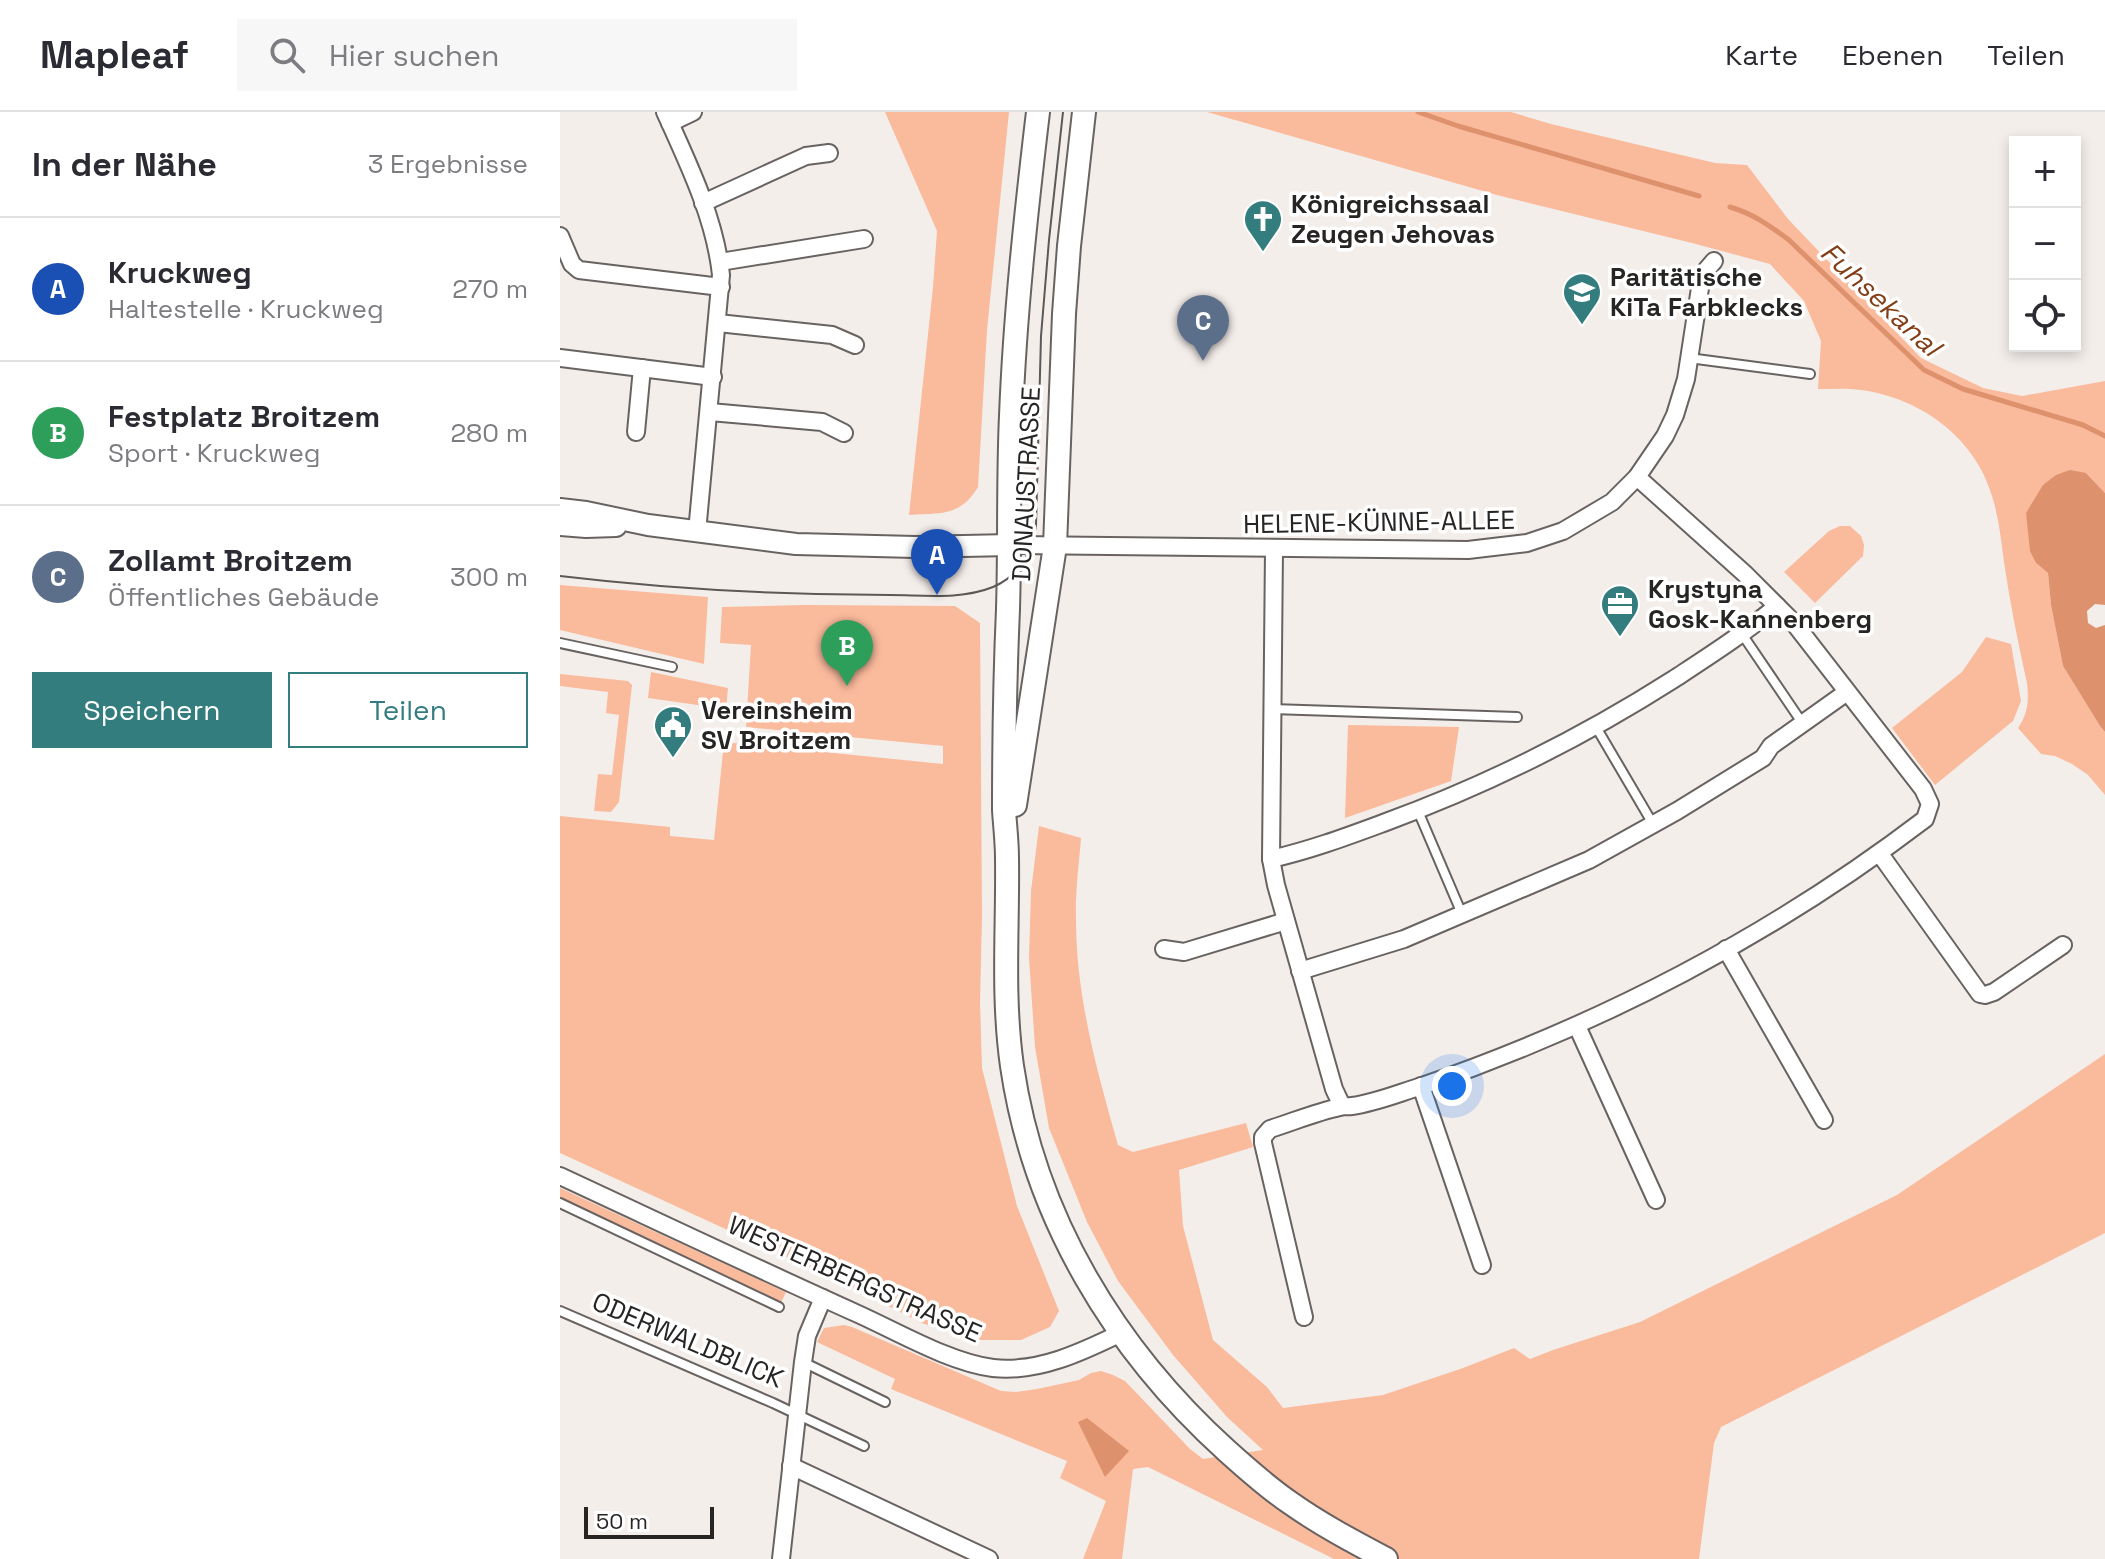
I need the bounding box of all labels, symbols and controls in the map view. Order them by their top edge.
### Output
search box [237,19,797,91]
text: Mapleaf [40,31,189,79]
icon: search [265,33,309,77]
text: Hier suchen [329,36,499,75]
text: Karte [1725,37,1798,73]
text: Ebenen [1842,37,1943,73]
text: Teilen [1987,37,2065,73]
map controls [2009,136,2081,352]
button: + [2009,136,2081,208]
text: In der Nähe [32,143,217,186]
text: 3 Ergebnisse [368,147,528,181]
place label: Königreichssaal Zeugen Jehovas [1291,187,1495,251]
church icon: Königreichssaal Zeugen Jehovas [1242,198,1284,253]
button: − [2009,208,2081,280]
water label: Fuhsekanal [1813,234,1951,366]
text: Kruckweg [108,253,252,292]
place label: Paritätische KiTa Farbklecks [1610,260,1803,324]
school or university icon: Paritätische KiTa Farbklecks [1561,271,1603,326]
text: A [50,272,66,306]
text: 270 m [452,272,528,306]
button: locate [2009,280,2081,352]
text: Haltestelle · Kruckweg [108,292,384,326]
pin: C [1177,295,1229,361]
street label: DONAUSTRASSE [1004,386,1048,582]
text: Festplatz Broitzem [108,397,380,436]
text: B [49,416,67,450]
text: 280 m [450,416,528,450]
text: Sport · Kruckweg [108,436,321,470]
street label: HELENE-KÜNNE-ALLEE [1243,503,1515,541]
pin: A [911,529,963,595]
text: Zollamt Broitzem [108,541,353,580]
text: C [50,560,66,594]
text: 300 m [450,560,528,594]
place label: Krystyna Gosk-Kannenberg [1648,572,1872,636]
text: Öffentliches Gebäude [108,580,380,614]
office icon: Krystyna Gosk-Kannenberg [1599,583,1641,638]
pin: B [821,620,873,686]
button: Speichern [32,672,272,748]
button: Teilen [288,672,528,748]
place label: Vereinsheim SV Broitzem [701,693,853,757]
public building icon: Vereinsheim SV Broitzem [652,704,694,759]
your location [1432,1066,1472,1106]
street label: WESTERBERGSTRASSE [723,1208,987,1350]
street label: ODERWALDBLICK [587,1284,789,1396]
scale bar [584,1503,714,1539]
text: 50 m [596,1507,648,1535]

